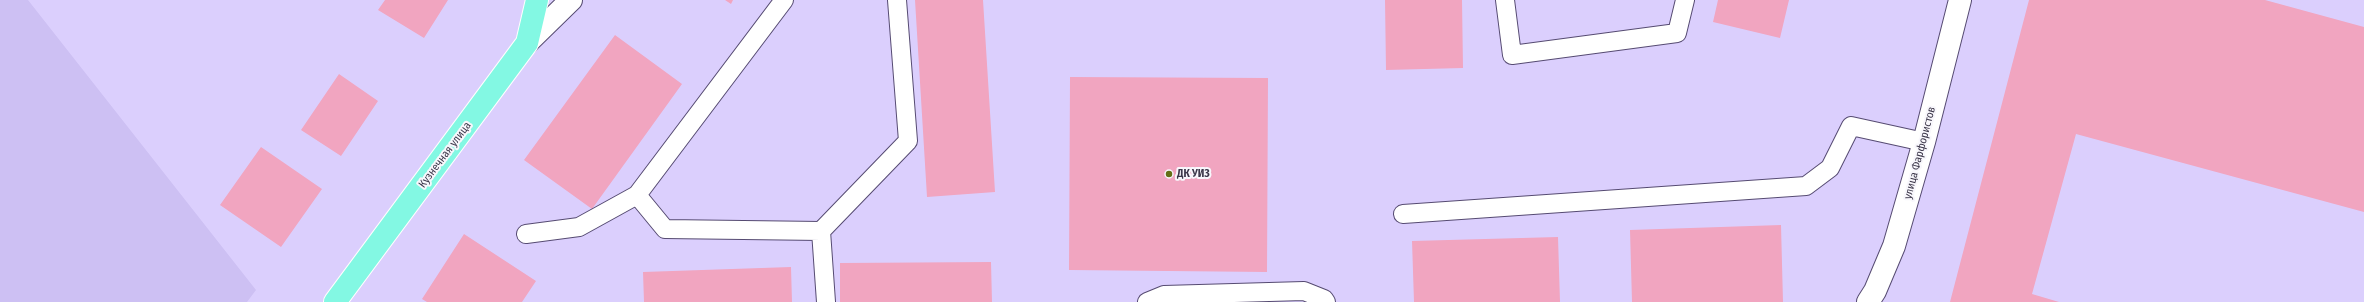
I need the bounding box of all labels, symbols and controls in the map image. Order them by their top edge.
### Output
street label: улица Фарфористов [1901,105,1939,201]
street label: Кузнечная улица [416,119,474,191]
place label: ДК УИЗ [1177,167,1210,181]
marker: ДК УИЗ [1164,169,1174,179]

